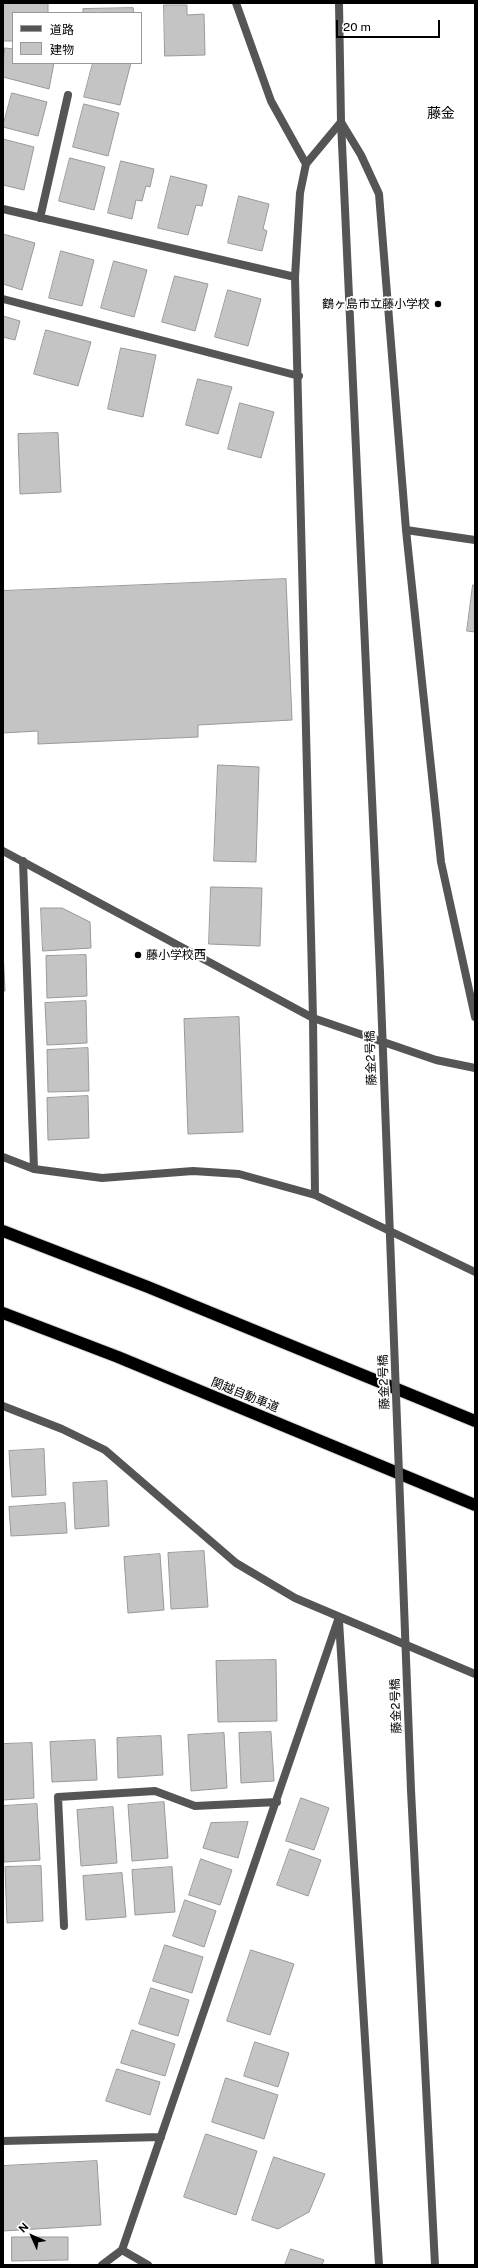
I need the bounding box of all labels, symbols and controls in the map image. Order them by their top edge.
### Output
legend [12,12,142,64]
scale bar [338,12,442,38]
text: 20 m [343,20,371,34]
text: 道路 [50,23,74,37]
text: 建物 [50,43,74,57]
district label: 藤金 [427,106,455,122]
place label: 鶴ヶ島市立藤小学校 [322,297,430,311]
marker: 鶴ヶ島市立藤小学校 [433,299,443,309]
place label: 藤小学校西 [146,948,206,962]
marker: 藤小学校西 [133,950,143,960]
street label: 藤金2号橋 [363,1030,379,1086]
street label: 藤金2号橋 [376,1354,392,1410]
street label: 関越自動車道 [209,1375,281,1415]
street label: 藤金2号橋 [388,1678,404,1734]
north arrow [12,2216,52,2256]
text: N [16,2220,31,2235]

